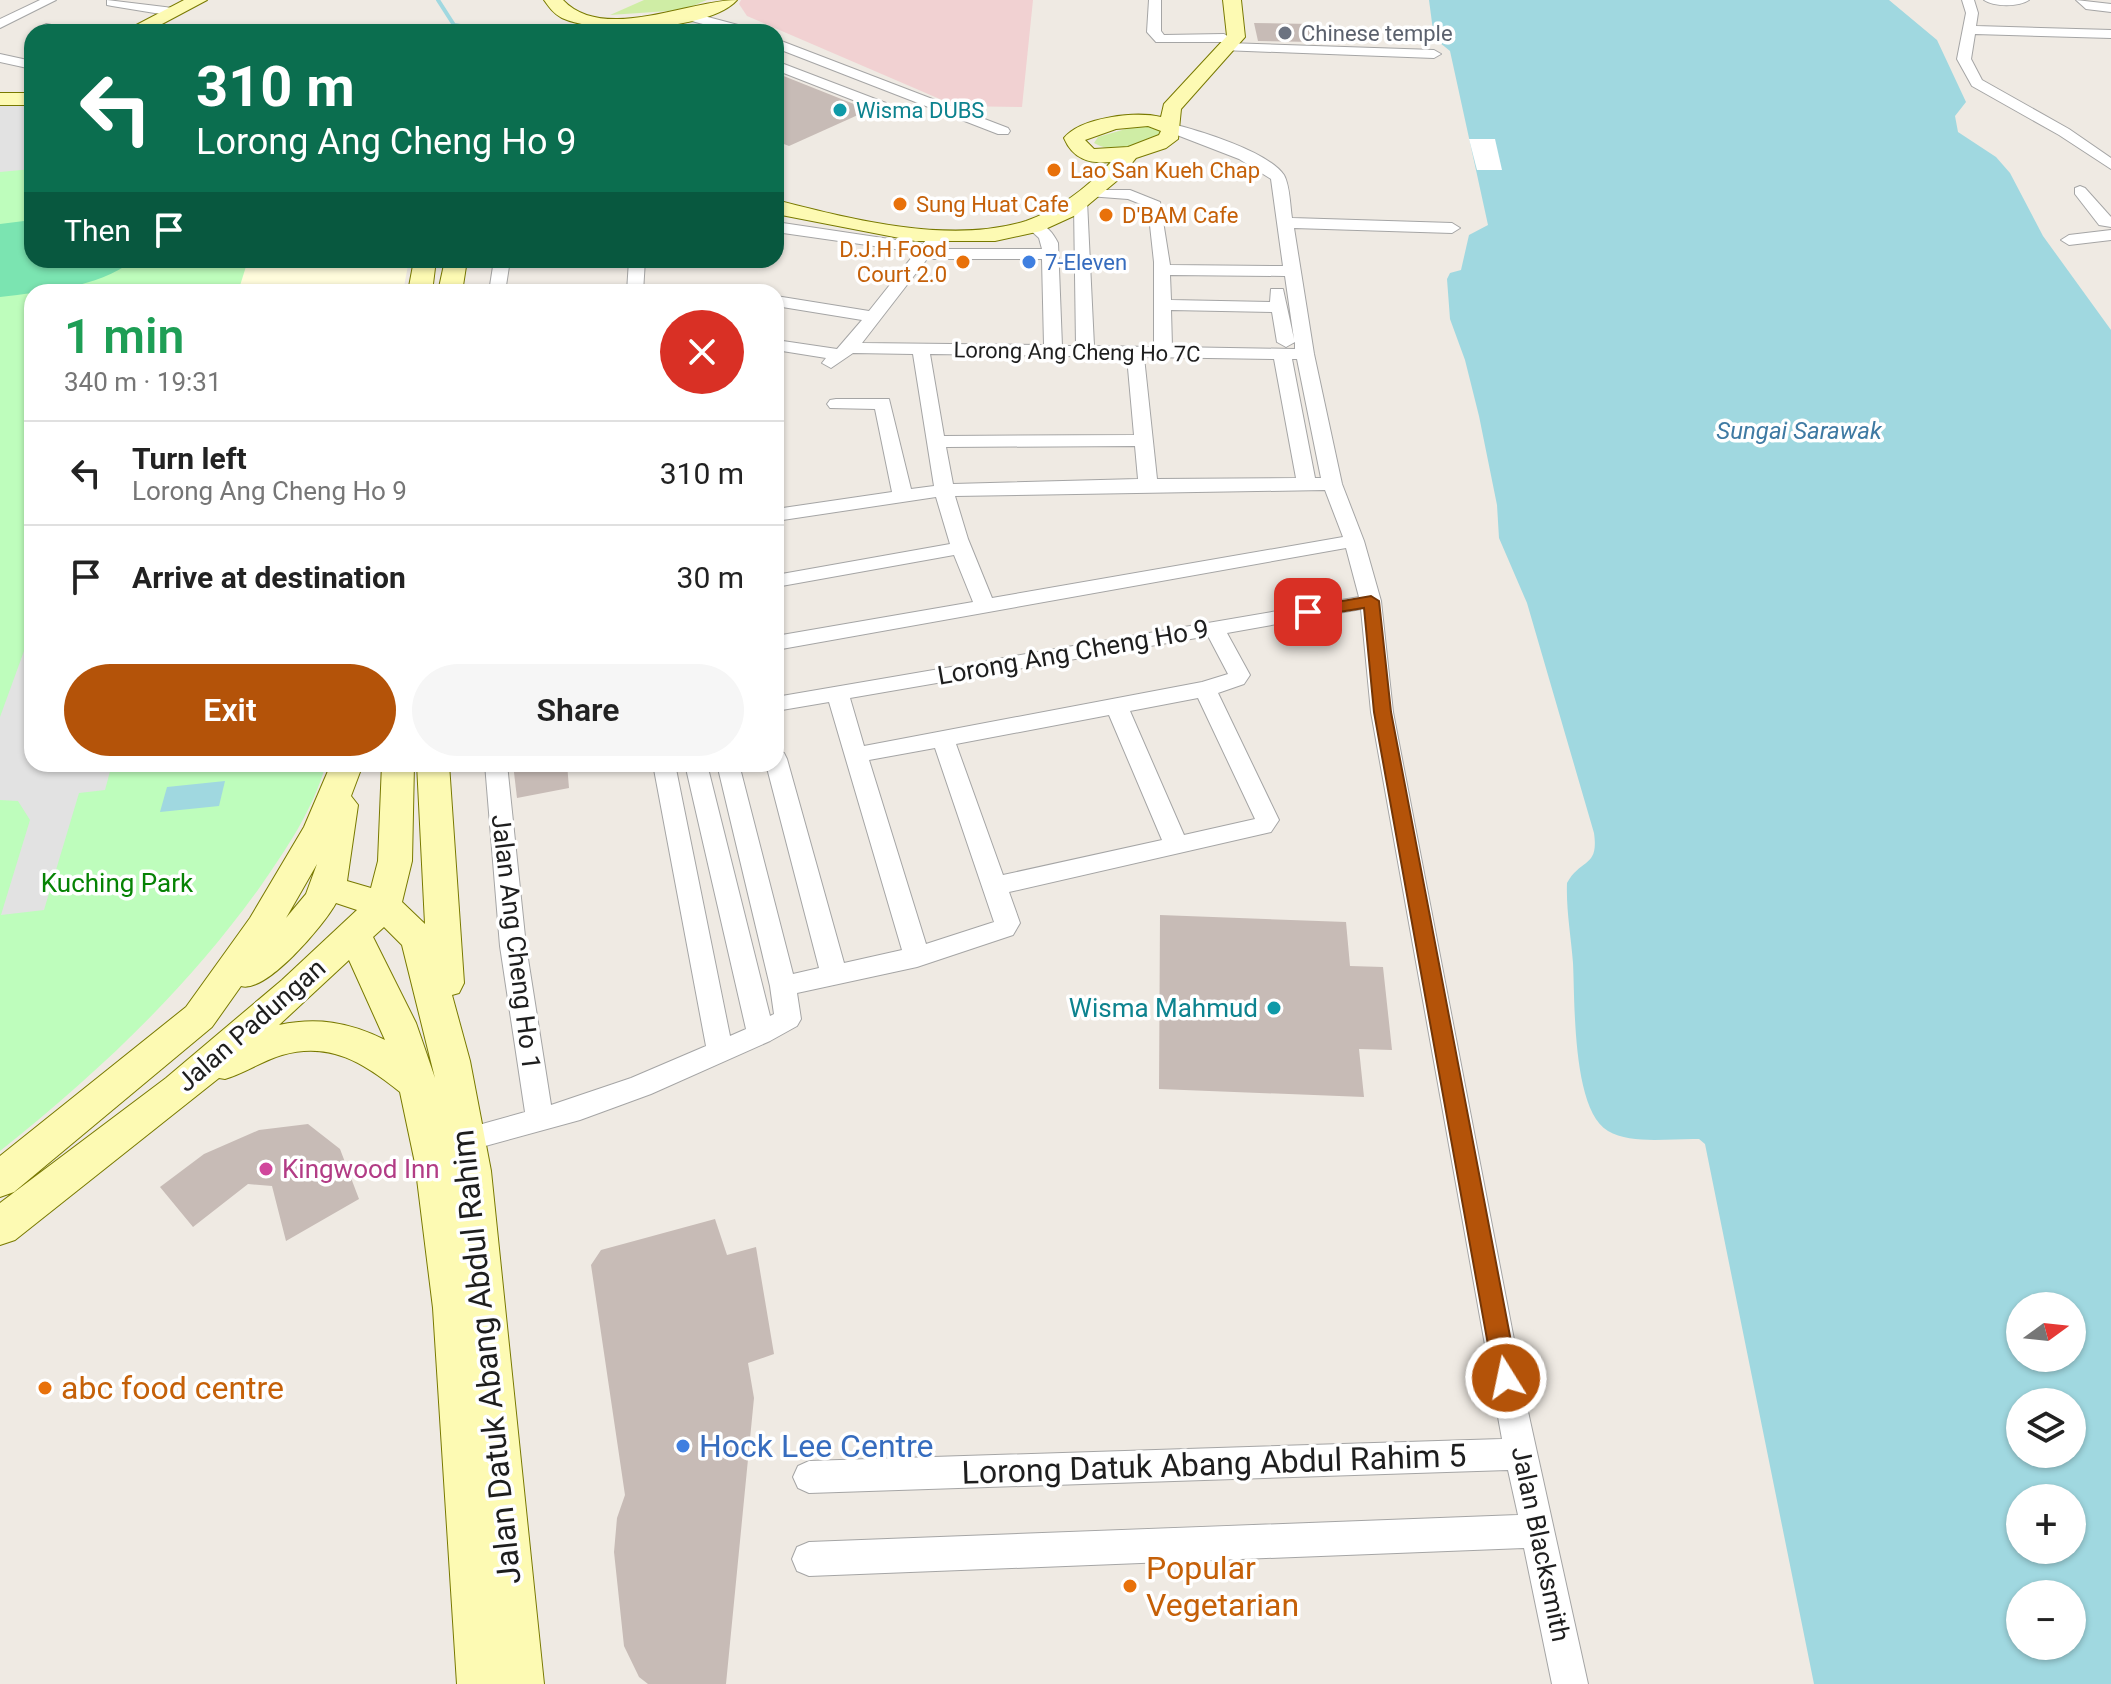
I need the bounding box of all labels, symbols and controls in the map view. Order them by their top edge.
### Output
place label: Chinese temple [1301,21,1453,46]
marker: Chinese temple [1276,24,1294,42]
text: 310 m [196,54,355,120]
icon: left [64,56,168,160]
place label: Wisma DUBS [856,98,984,123]
marker: Wisma DUBS [831,101,849,119]
text: Lorong Ang Cheng Ho 9 [196,121,577,163]
place label: Lao San Kueh Chap [1070,158,1260,183]
marker: Lao San Kueh Chap [1045,161,1063,179]
place label: Sung Huat Cafe [916,192,1069,217]
marker: Sung Huat Cafe [891,195,909,213]
place label: D'BAM Cafe [1122,203,1238,228]
marker: D'BAM Cafe [1097,206,1115,224]
icon: arrive [147,208,191,252]
text: Then [64,213,131,248]
place label: D.J.H Food Court 2.0 [839,237,947,287]
place label: 7-Eleven [1045,250,1127,275]
marker: D.J.H Food Court 2.0 [954,253,972,271]
marker: 7-Eleven [1020,253,1038,271]
text: 1 min [64,308,184,365]
button: close [660,310,744,394]
street label: Lorong Ang Cheng Ho 7C [953,337,1201,367]
text: 340 m · 19:31 [64,367,222,397]
water label: Sungai Sarawak [1716,417,1883,445]
text: Turn left [132,441,247,476]
icon: left [64,451,108,495]
text: 310 m [660,456,744,491]
text: Lorong Ang Cheng Ho 9 [132,476,407,506]
icon: arrive [64,555,108,599]
text: Arrive at destination [132,560,406,595]
text: 30 m [677,560,744,595]
pin [1274,578,1342,646]
icon: arrive [1286,590,1330,634]
street label: Lorong Ang Cheng Ho 9 [935,613,1211,691]
button: Exit [64,664,396,756]
button: Share [412,664,744,756]
street label: Jalan Ang Cheng Ho 1 [485,813,547,1071]
park label: Kuching Park [41,868,194,898]
street label: Jalan Padungan [171,952,331,1098]
place label: Wisma Mahmud [1069,993,1258,1023]
marker: Wisma Mahmud [1265,999,1283,1017]
street label: Jalan Datuk Abang Abdul Rahim [443,1128,529,1586]
place label: Kingwood Inn [282,1154,440,1184]
marker: Kingwood Inn [257,1160,275,1178]
north arrow [2006,1292,2086,1372]
map controls [2006,1292,2086,1660]
position arrow [1464,1336,1548,1420]
place label: abc food centre [61,1369,284,1407]
marker: abc food centre [36,1379,54,1397]
button: layers [2006,1388,2086,1468]
place label: Hock Lee Centre [699,1427,934,1465]
street label: Lorong Datuk Abang Abdul Rahim 5 [961,1436,1467,1492]
marker: Hock Lee Centre [674,1437,692,1455]
street label: Jalan Blacksmith [1506,1444,1576,1644]
button: + [2006,1484,2086,1564]
place label: Popular Vegetarian [1146,1549,1299,1624]
marker: Popular Vegetarian [1121,1577,1139,1595]
button: − [2006,1580,2086,1660]

